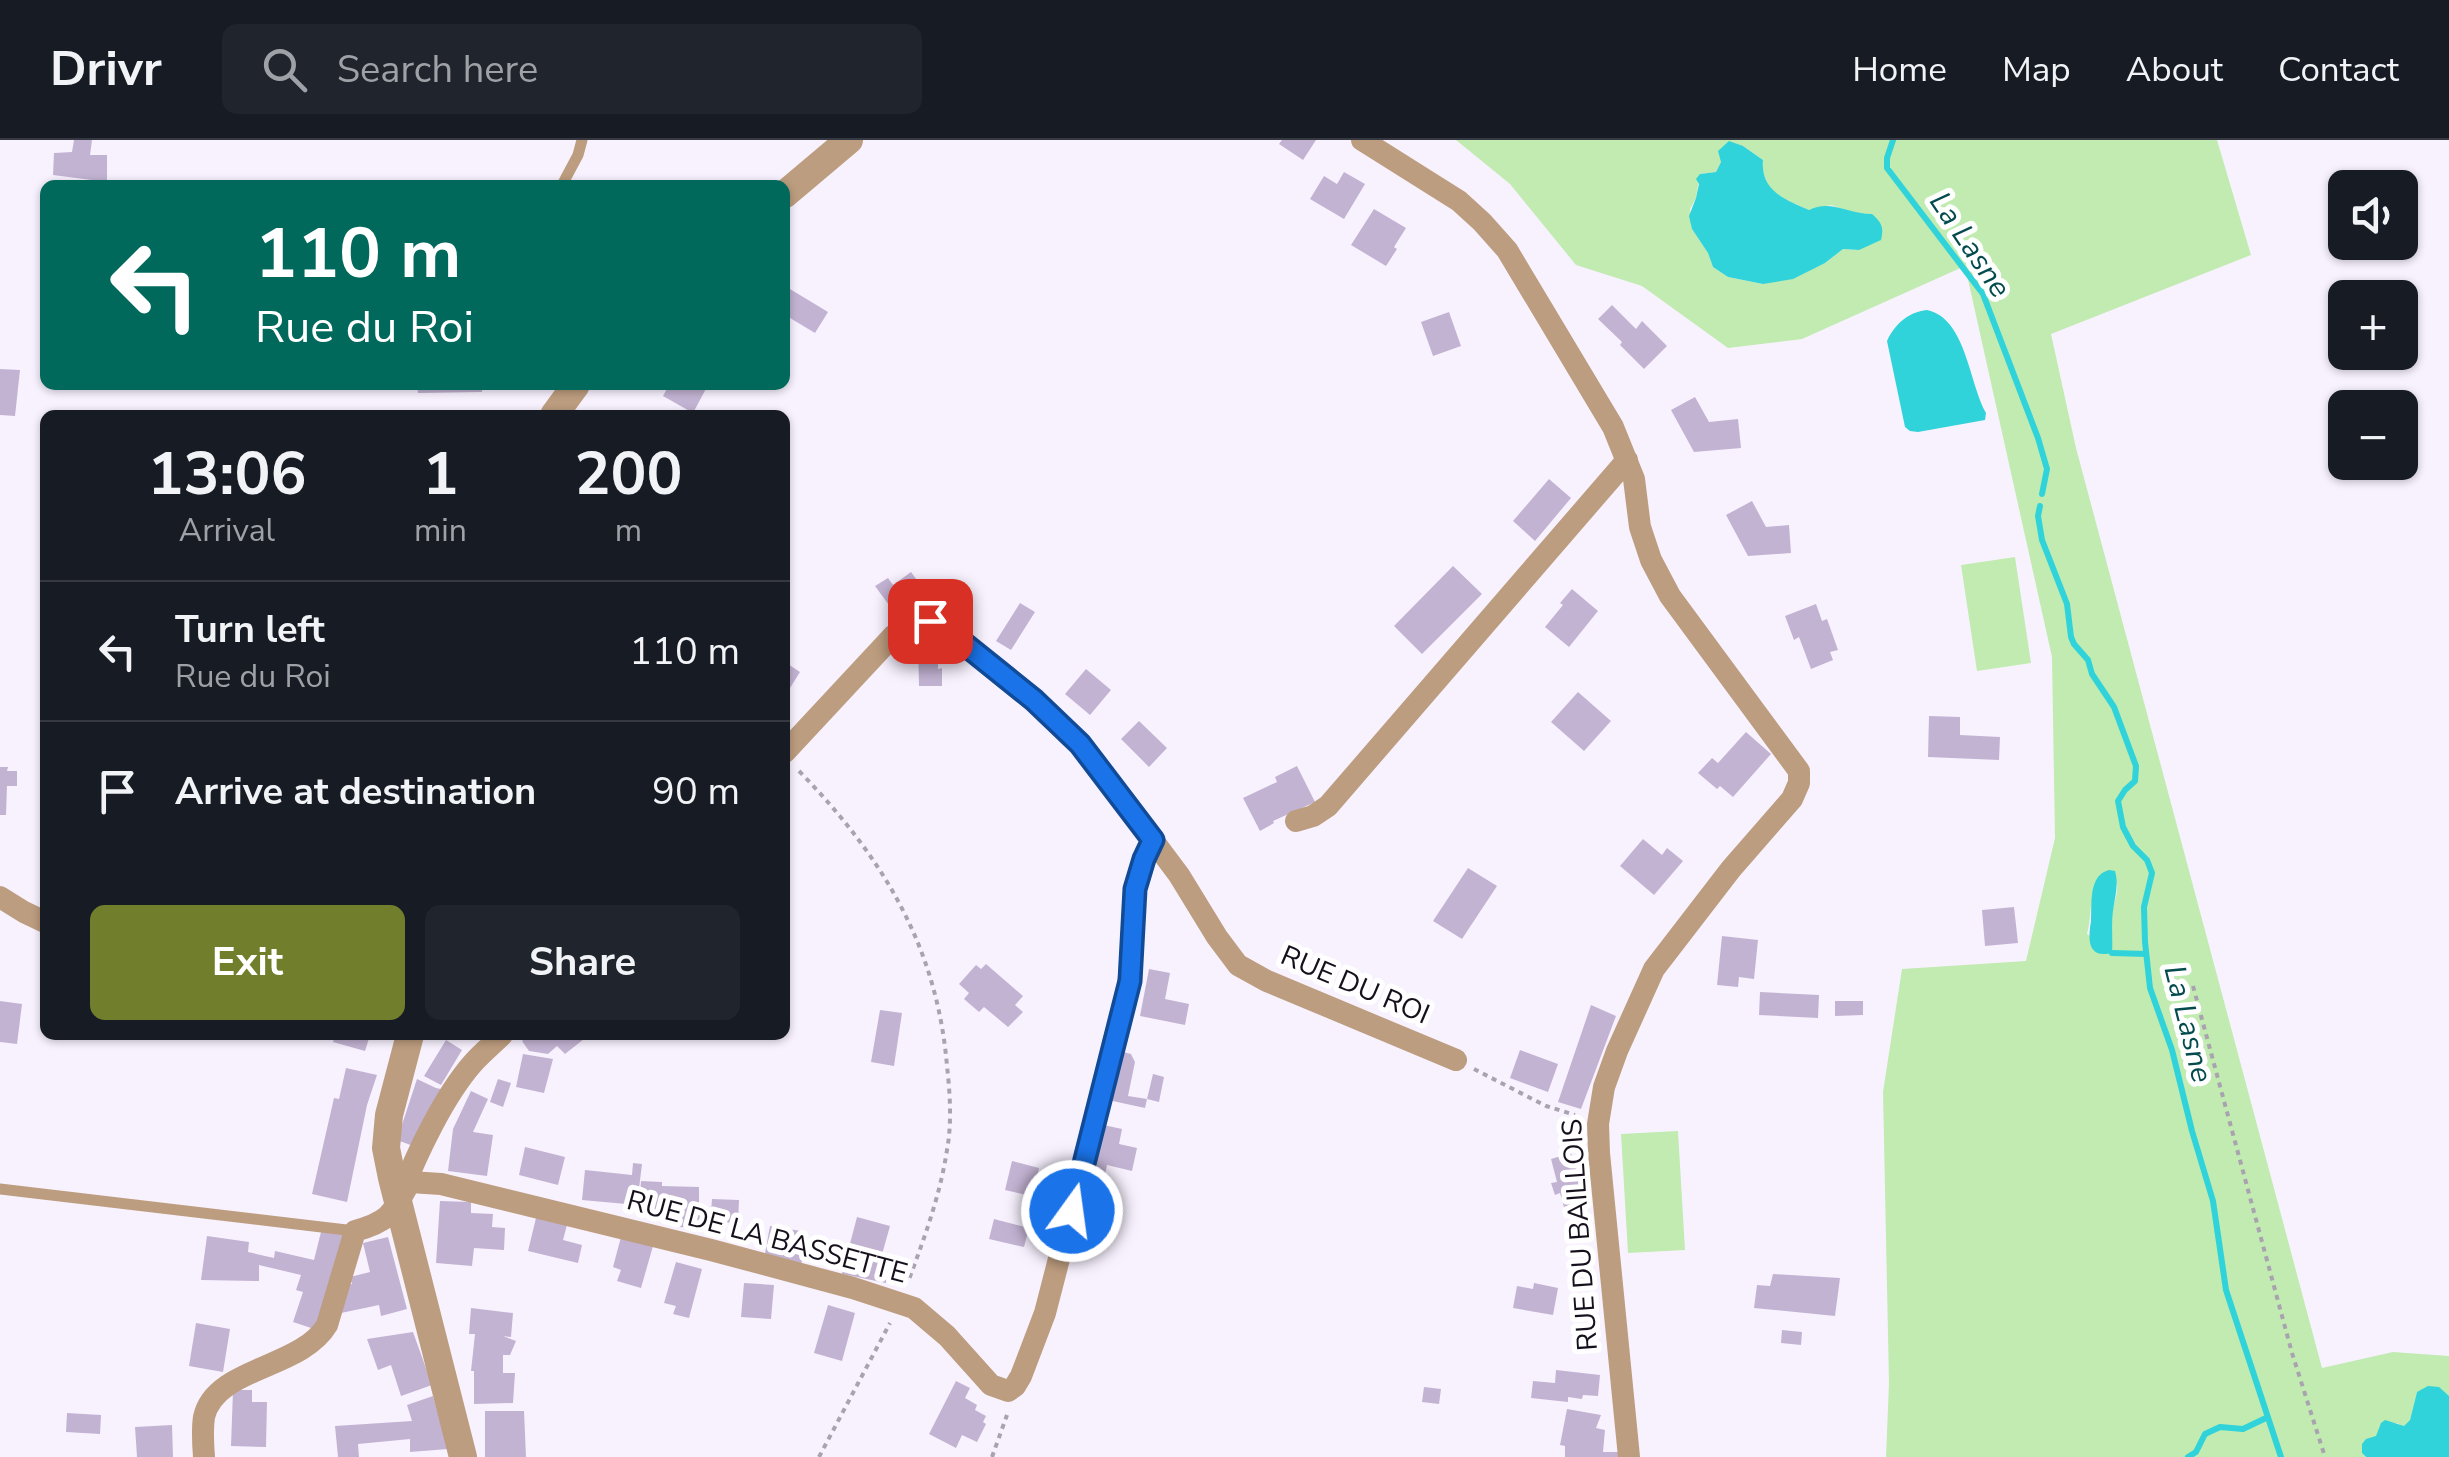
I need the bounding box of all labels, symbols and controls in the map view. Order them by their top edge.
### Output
search box [222,24,922,114]
text: Drivr [50,36,162,102]
icon: search [257,42,312,97]
text: Search here [337,44,538,95]
text: Home [1852,46,1947,93]
text: Map [2002,46,2071,93]
text: About [2126,46,2223,93]
text: Contact [2278,46,2399,93]
map controls [2328,170,2418,480]
button: sound [2328,170,2418,260]
water label: La Lasne [1920,184,2020,306]
text: 110 m [255,206,461,302]
icon: left [90,220,220,350]
button: + [2328,280,2418,370]
text: Rue du Roi [255,297,474,358]
button: − [2328,390,2418,480]
text: 13:06 [148,433,306,515]
text: 1 [422,433,458,515]
text: 200 [574,433,682,515]
text: Arrival [179,509,275,552]
text: min [414,509,467,552]
text: m [615,509,642,552]
pin [888,579,973,664]
icon: arrive [903,594,958,649]
text: Turn left [175,604,325,655]
icon: left [90,624,145,679]
text: 110 m [629,626,740,677]
text: Rue du Roi [175,655,331,698]
icon: arrive [90,764,145,819]
text: Arrive at destination [175,766,536,817]
text: 90 m [652,766,740,817]
button: Exit [90,905,405,1020]
button: Share [425,905,740,1020]
street label: RUE DU ROI [1275,937,1435,1033]
water label: La Lasne [2154,961,2222,1087]
street label: RUE DU BAILLOIS [1553,1118,1607,1352]
position arrow [1020,1159,1124,1263]
street label: RUE DE LA BASSETTE [623,1181,911,1293]

